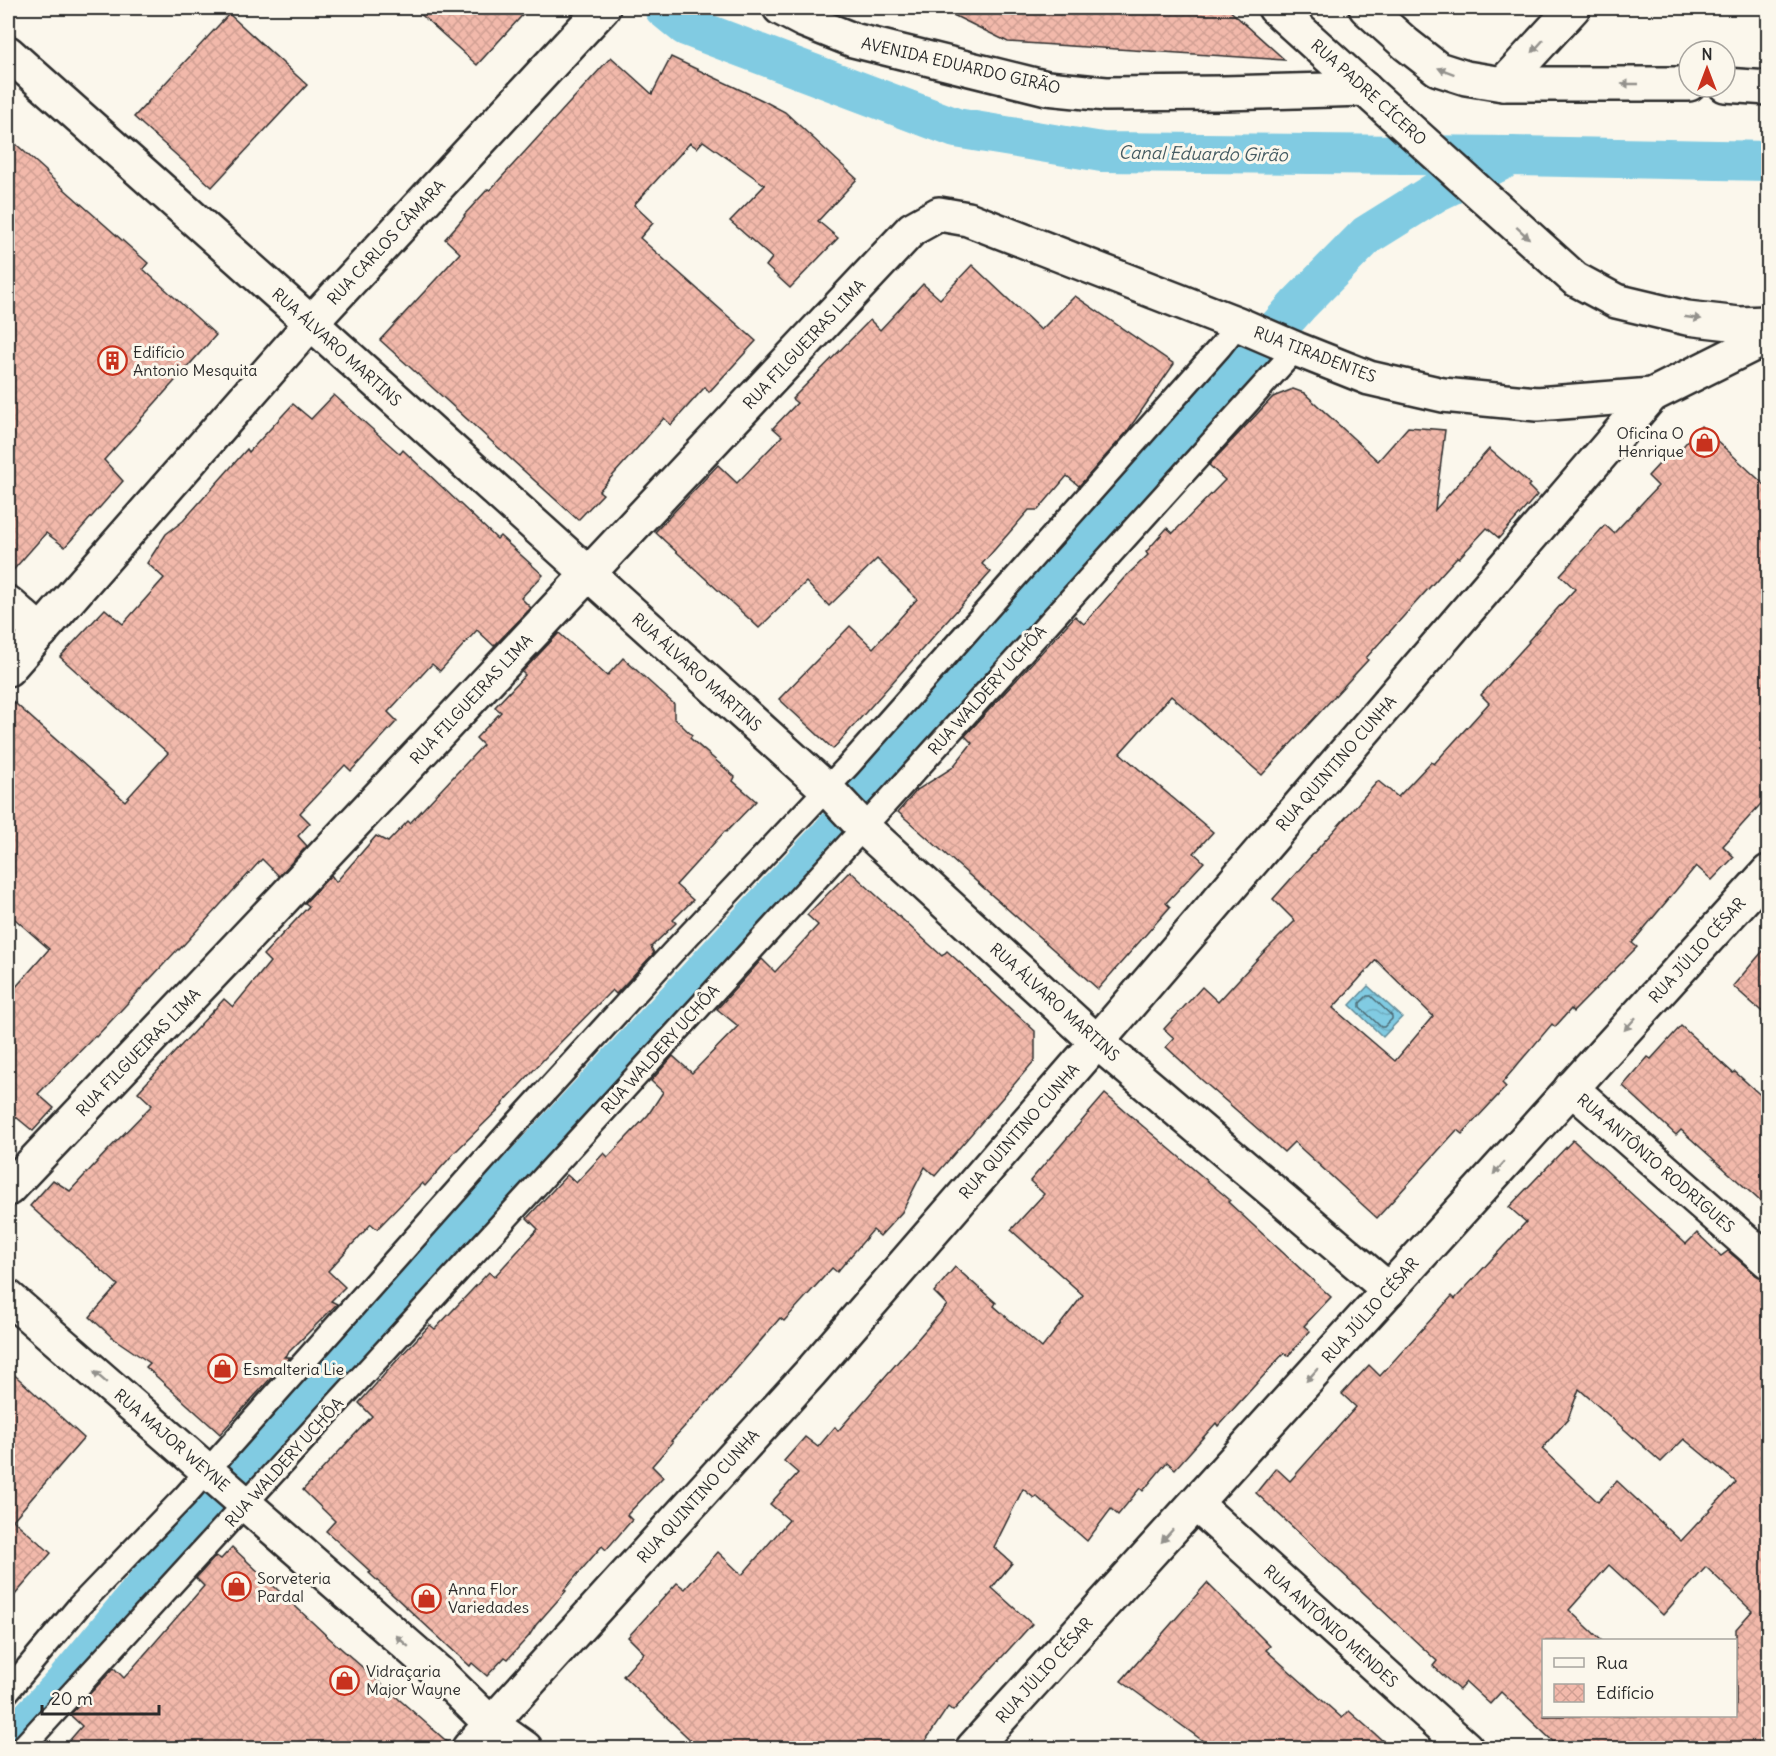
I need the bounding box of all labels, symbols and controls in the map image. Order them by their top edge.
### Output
street label: AVENIDA EDUARDO GIRÃO [860,32,1062,98]
street label: RUA PADRE CÍCERO [1307,35,1431,149]
one-way arrow [1532,38,1545,53]
north arrow [1677,39,1737,99]
text: N [1701,44,1713,64]
one-way arrow [1437,66,1455,75]
one-way arrow [1621,79,1640,89]
water label: Canal Eduardo Girão [1118,141,1289,166]
street label: RUA CARLOS CÂMARA [323,175,449,309]
one-way arrow [1516,226,1531,240]
street label: RUA FILGUEIRAS LIMA [739,275,869,413]
street label: RUA ÁLVARO MARTINS [268,284,406,410]
one-way arrow [1684,314,1703,323]
street label: RUA TIRADENTES [1251,321,1379,387]
place label: Edifício Antonio Mesquita [133,342,258,380]
building icon: Edifício Antonio Mesquita [96,345,128,377]
place label: Oficina O Henrique [1616,423,1684,461]
shop icon: Oficina O Henrique [1689,426,1721,458]
street label: RUA ÁLVARO MARTINS [628,609,766,735]
street label: RUA WALDERY UCHÔA [924,621,1050,759]
street label: RUA FILGUEIRAS LIMA [406,630,536,768]
street label: RUA QUINTINO CUNHA [1272,691,1400,835]
street label: RUA JÚLIO CÉSAR [1644,893,1750,1007]
street label: RUA ÁLVARO MARTINS [986,939,1124,1065]
street label: RUA WALDERY UCHÔA [597,980,723,1118]
street label: RUA FILGUEIRAS LIMA [72,984,204,1120]
one-way arrow [1624,1016,1637,1031]
street label: RUA QUINTINO CUNHA [955,1059,1083,1203]
street label: RUA ANTÔNIO RODRIGUES [1573,1089,1739,1237]
one-way arrow [1492,1161,1506,1176]
street label: RUA JÚLIO CÉSAR [1317,1253,1423,1367]
shop icon: Esmalteria Lie [206,1353,238,1385]
place label: Esmalteria Lie [243,1359,344,1379]
one-way arrow [1305,1368,1319,1383]
one-way arrow [93,1371,108,1384]
street label: RUA MAJOR WEYNE [110,1384,234,1496]
street label: RUA WALDERY UCHÔA [221,1393,347,1531]
street label: RUA QUINTINO CUNHA [633,1425,763,1567]
one-way arrow [1161,1528,1174,1543]
street label: RUA ANTÔNIO MENDES [1260,1560,1402,1692]
place label: Sorveteria Pardal [257,1568,331,1606]
shop icon: Sorveteria Pardal [220,1571,252,1603]
place label: Anna Flor Variedades [448,1579,529,1617]
shop icon: Anna Flor Variedades [411,1582,443,1614]
street label: RUA JÚLIO CÉSAR [991,1613,1097,1727]
one-way arrow [395,1635,410,1648]
legend [1542,1639,1737,1717]
text: Rua [1596,1651,1628,1674]
place label: Vidraçaria Major Wayne [366,1661,461,1699]
shop icon: Vidraçaria Major Wayne [329,1664,361,1696]
scale bar [42,1678,159,1716]
text: Edifício [1596,1681,1654,1704]
text: 20 m [51,1687,93,1710]

